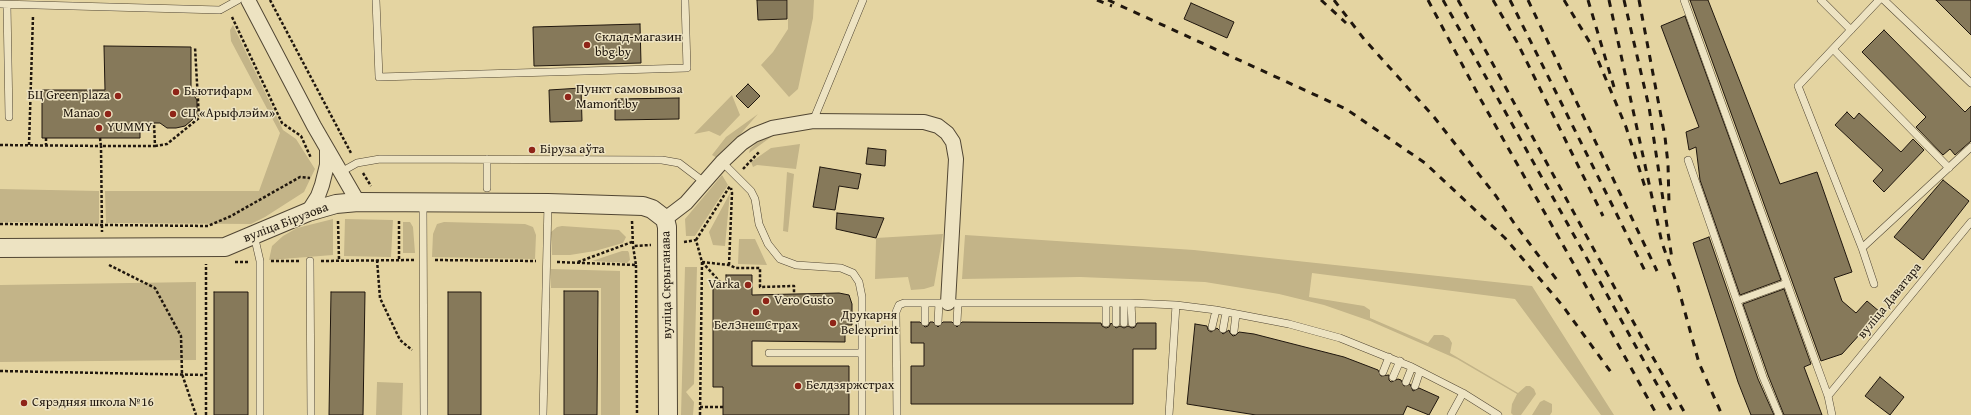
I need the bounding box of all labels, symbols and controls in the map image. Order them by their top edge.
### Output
place label: Склад-магазин bbg.by [595,30,682,61]
marker: Склад-магазин bbg.by [582,40,592,50]
place label: Пункт самовывоза Mamont.by [576,82,683,113]
place label: Бьютифарм [184,84,252,100]
marker: Бьютифарм [171,87,181,97]
place label: БЦ Green plaza [28,88,110,104]
marker: БЦ Green plaza [113,91,123,101]
marker: Пункт самовывоза Mamont.by [563,92,573,102]
place label: Manao [63,106,100,122]
place label: СЦ «Арыфлэйм» [181,106,275,122]
marker: Manao [103,109,113,119]
marker: СЦ «Арыфлэйм» [168,109,178,119]
place label: YUMMY [107,120,152,136]
marker: YUMMY [94,123,104,133]
place label: Біруза аўта [540,142,605,158]
marker: Біруза аўта [527,145,537,155]
street label: вуліца Бірузова [241,200,331,246]
street label: вуліца Скрыганава [658,231,676,339]
street label: вуліца Даватара [1855,260,1925,342]
place label: Varka [708,277,740,293]
marker: Varka [743,280,753,290]
place label: Vero Gusto [774,293,834,309]
marker: Vero Gusto [761,296,771,306]
marker: БелЗнешСтрах [751,307,761,317]
place label: Друкарня Belexprint [841,308,899,339]
place label: БелЗнешСтрах [714,318,798,334]
marker: Друкарня Belexprint [828,318,838,328]
place label: Белдзяржстрах [806,378,894,394]
marker: Белдзяржстрах [793,381,803,391]
place label: Сярэдняя школа №16 [32,395,154,411]
marker: Сярэдняя школа №16 [19,398,29,408]

